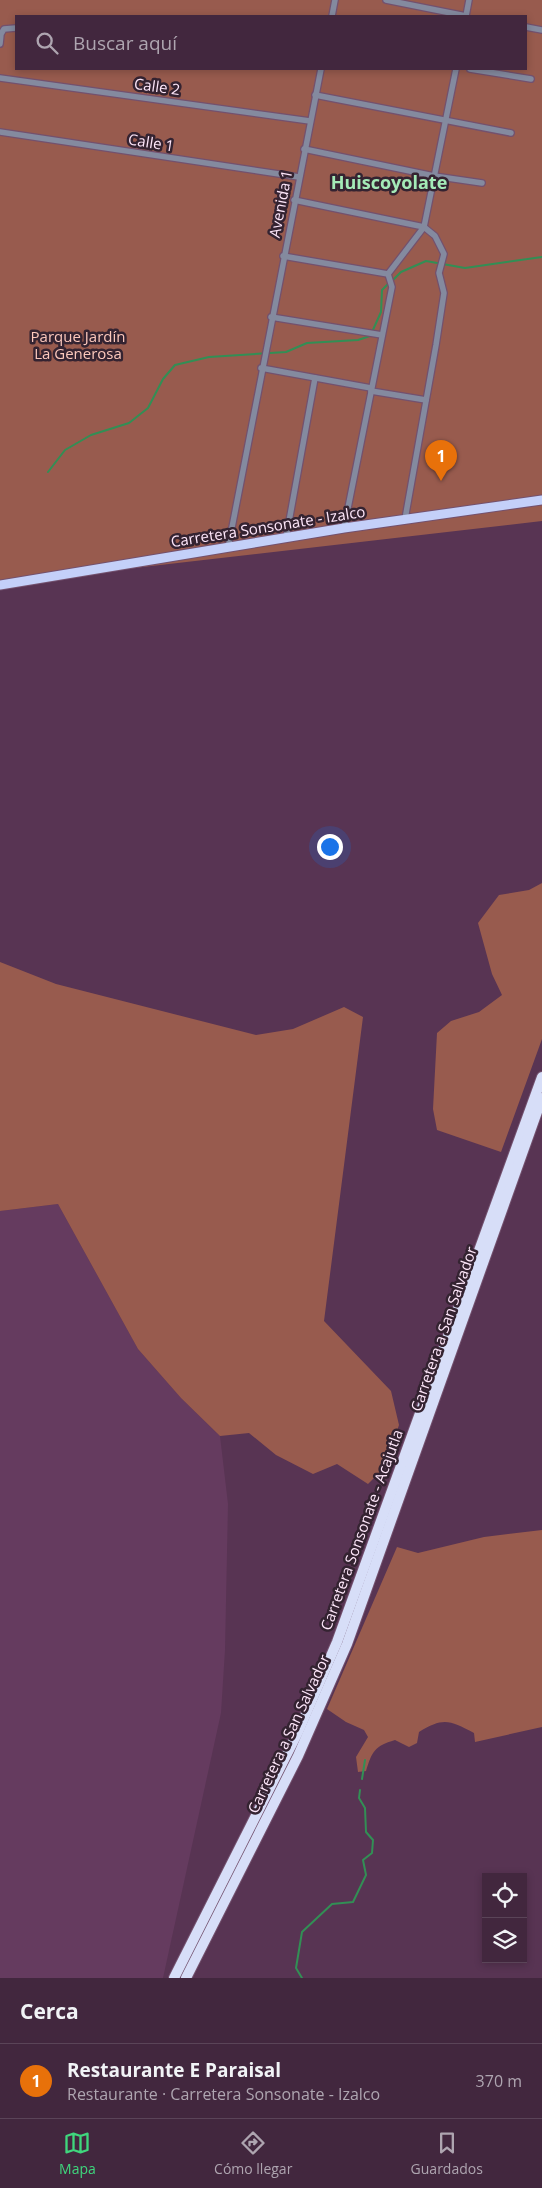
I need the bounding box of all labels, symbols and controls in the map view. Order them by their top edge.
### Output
search box [15,15,527,70]
icon: search [33,29,61,57]
text: Buscar aquí [73,30,177,56]
street label: Calle 2 [133,73,181,99]
street label: Calle 1 [127,129,176,156]
street label: Avenida 1 [264,168,296,239]
district label: Huiscoyolate [331,170,447,194]
park label: Parque Jardín La Generosa [31,326,125,363]
pin: 1 [425,440,457,481]
street label: Carretera Sonsonate - Izalco [169,501,367,551]
your location [317,834,343,860]
street label: Carretera a San Salvador [405,1244,481,1414]
street label: Carretera Sonsonate - Acajutla [315,1426,407,1633]
street label: Carretera a San Salvador [242,1651,334,1816]
map controls [482,1873,527,1963]
button: locate [482,1873,527,1918]
button: layers [482,1918,527,1963]
text: Cerca [20,1997,79,2025]
text: Restaurante E Paraisal [67,2057,281,2083]
text: 1 [31,2070,41,2092]
text: 370 m [476,2070,522,2092]
text: Restaurante · Carretera Sonsonate - Izalco [67,2083,380,2105]
tab: Mapa [59,2129,96,2178]
tab: Cómo llegar [214,2129,292,2178]
tab: Guardados [411,2129,483,2178]

